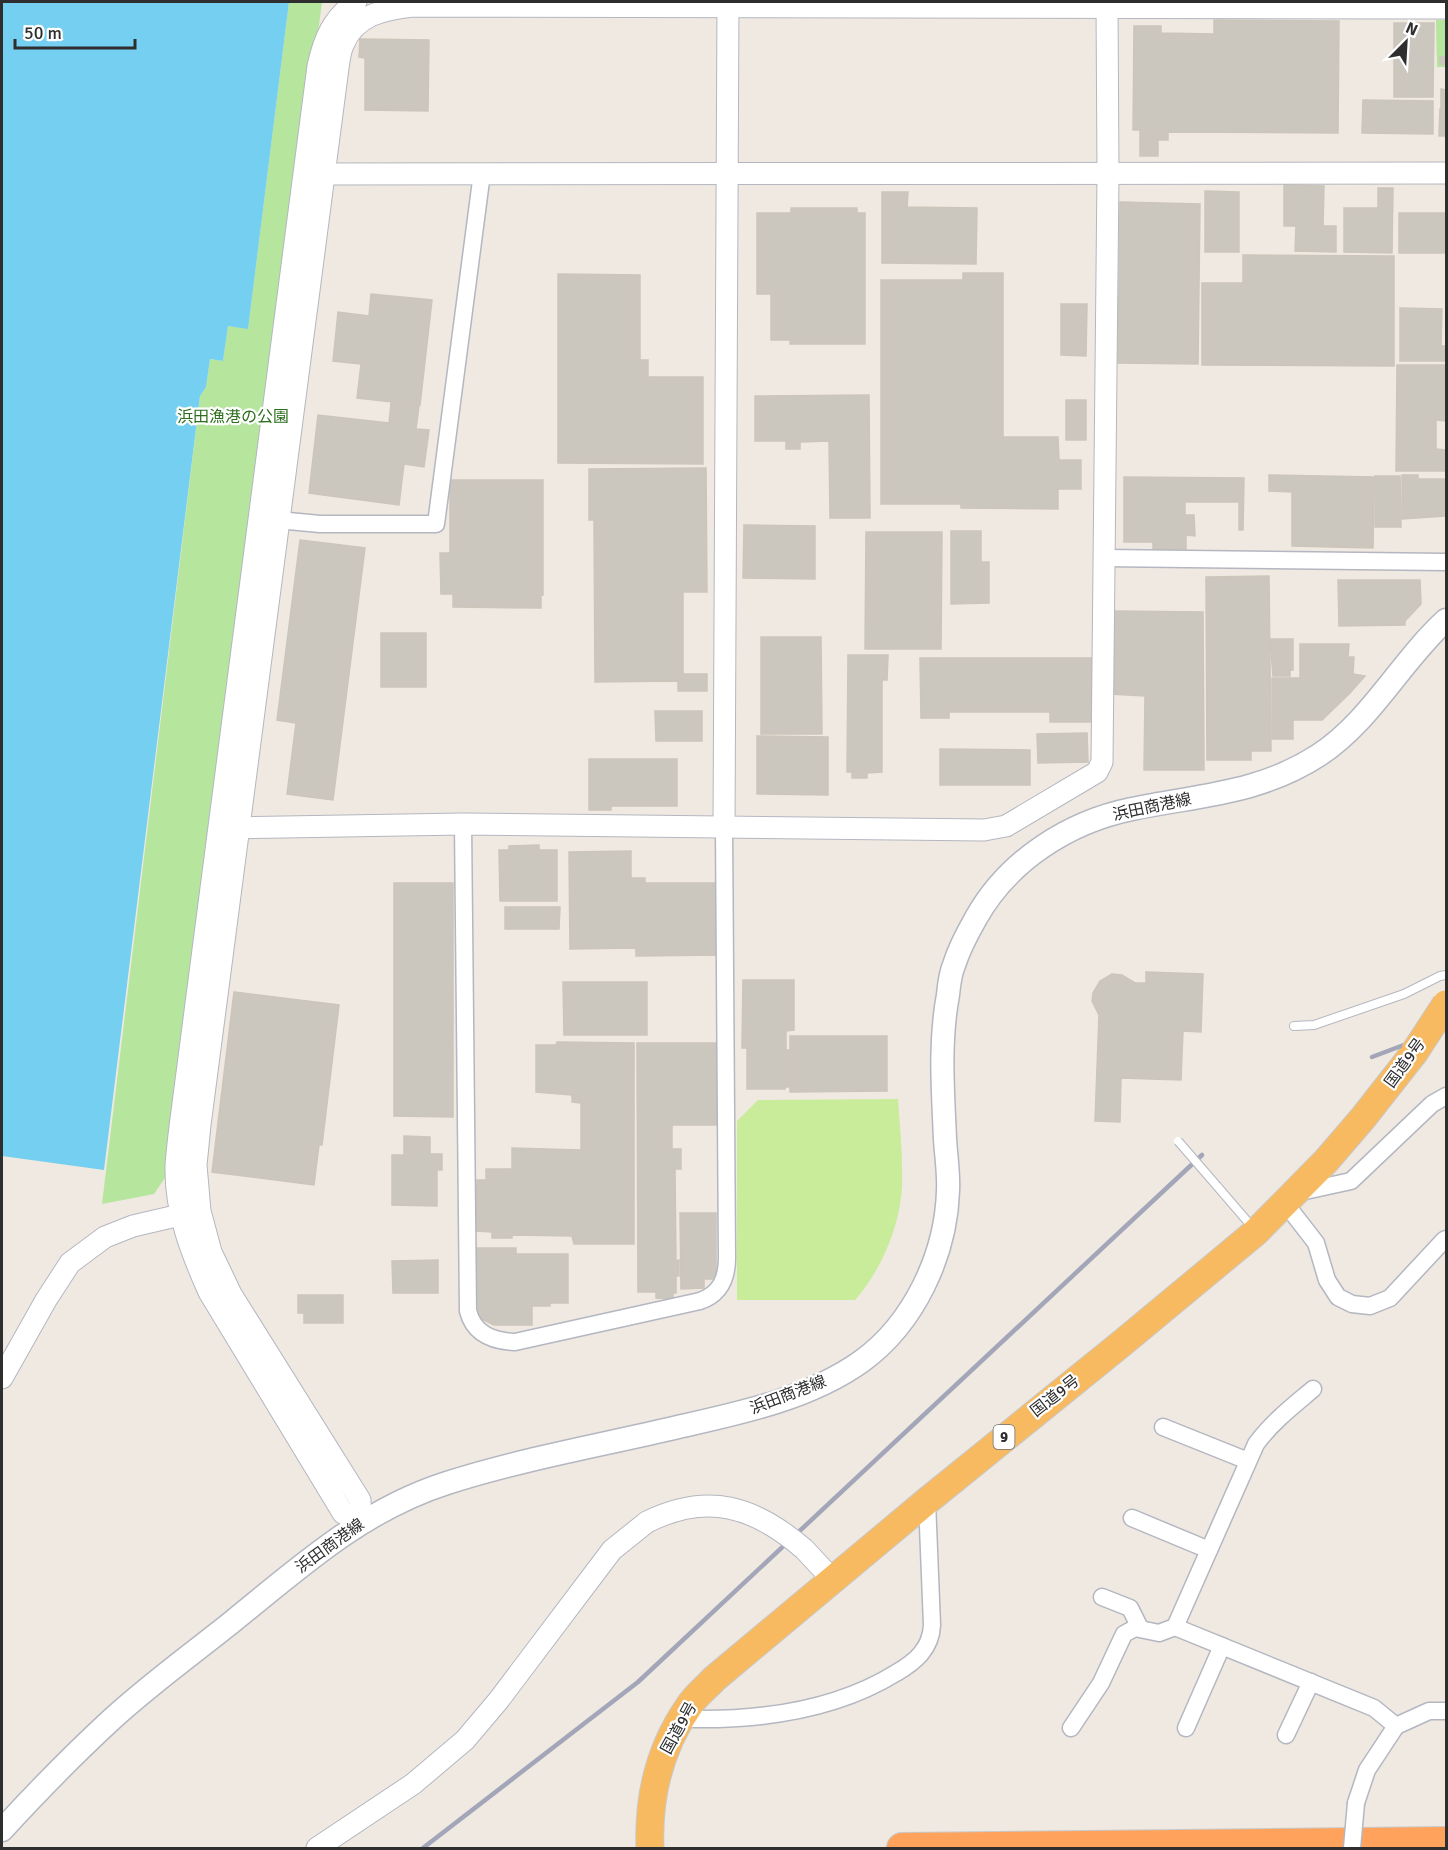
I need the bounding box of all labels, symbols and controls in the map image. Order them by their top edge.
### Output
scale bar [15,12,135,50]
north arrow [1376,12,1436,72]
text: N [1403,18,1421,41]
text: 50 m [24,22,62,44]
park label: 浜田漁港の公園 [177,407,289,427]
street label: 浜田商港線 [1111,789,1193,825]
street label: 国道9号 [1380,1034,1430,1092]
street label: 浜田商港線 [747,1371,829,1419]
street label: 国道9号 [1027,1371,1083,1421]
road number: 9 [994,1425,1014,1449]
street label: 浜田商港線 [292,1514,368,1578]
street label: 国道9号 [657,1698,701,1758]

